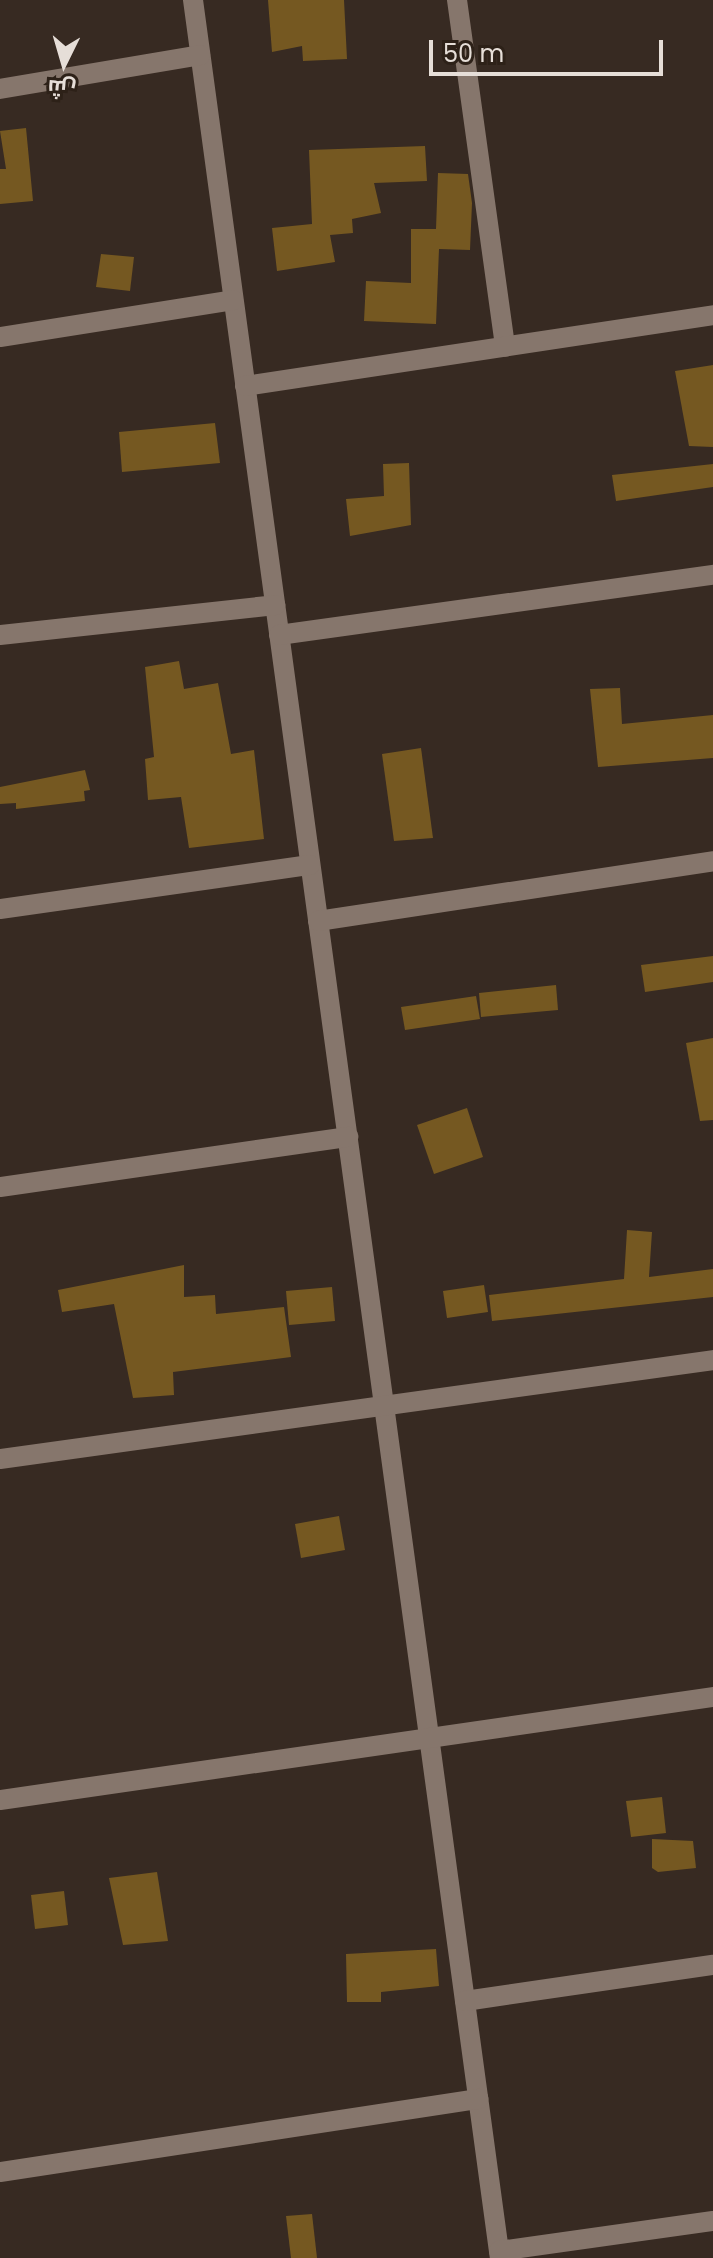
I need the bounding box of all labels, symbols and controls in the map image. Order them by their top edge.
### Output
north arrow [24,24,104,104]
scale bar [433,24,667,74]
text: 50 m [443,37,504,70]
text: ش [46,72,77,105]

